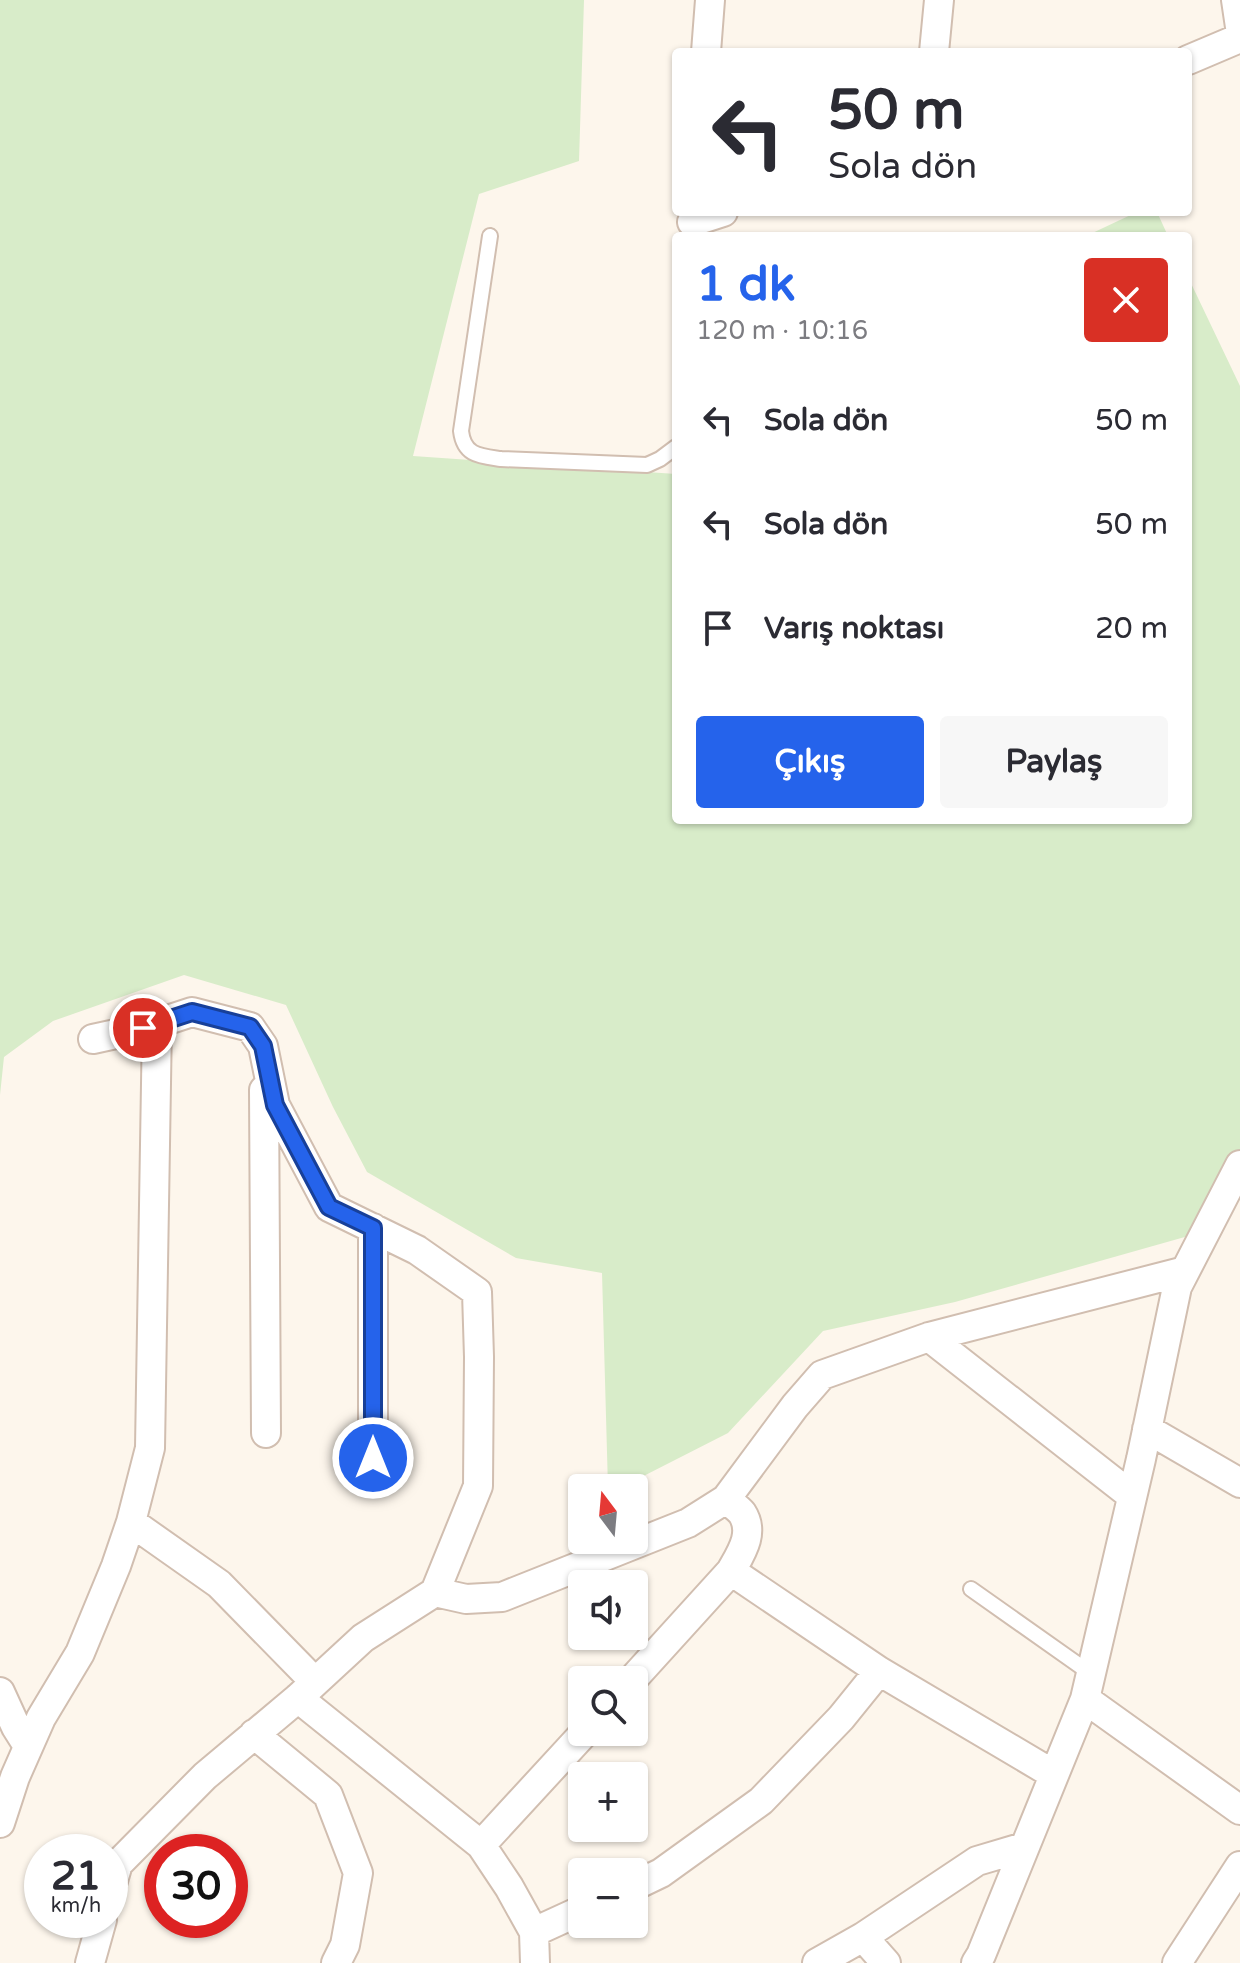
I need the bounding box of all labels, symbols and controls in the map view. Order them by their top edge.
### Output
text: 50 m [828,77,964,144]
icon: left [696,80,800,184]
text: Sola dön [828,145,977,188]
text: 1 dk [696,256,795,314]
button: close [1084,258,1168,342]
text: 120 m · 10:16 [696,315,868,346]
icon: left [696,398,740,442]
text: Sola dön [764,402,888,439]
text: 50 m [1095,402,1168,439]
icon: left [696,502,740,546]
text: Sola dön [764,506,888,543]
text: 50 m [1095,506,1168,543]
icon: arrive [696,606,740,650]
text: Varış noktası [764,610,944,647]
text: 20 m [1095,610,1168,647]
button: Çıkış [696,716,924,808]
button: Paylaş [940,716,1168,808]
pin [109,994,177,1062]
icon: arrive [121,1006,165,1050]
position arrow [331,1416,415,1500]
north arrow [568,1474,648,1554]
map controls [568,1474,648,1938]
button: sound [568,1570,648,1650]
button: search [568,1666,648,1746]
button: + [568,1762,648,1842]
speed limit sign: 30 [144,1834,248,1938]
text: 21 [51,1852,101,1900]
button: − [568,1858,648,1938]
text: km/h [51,1894,101,1918]

